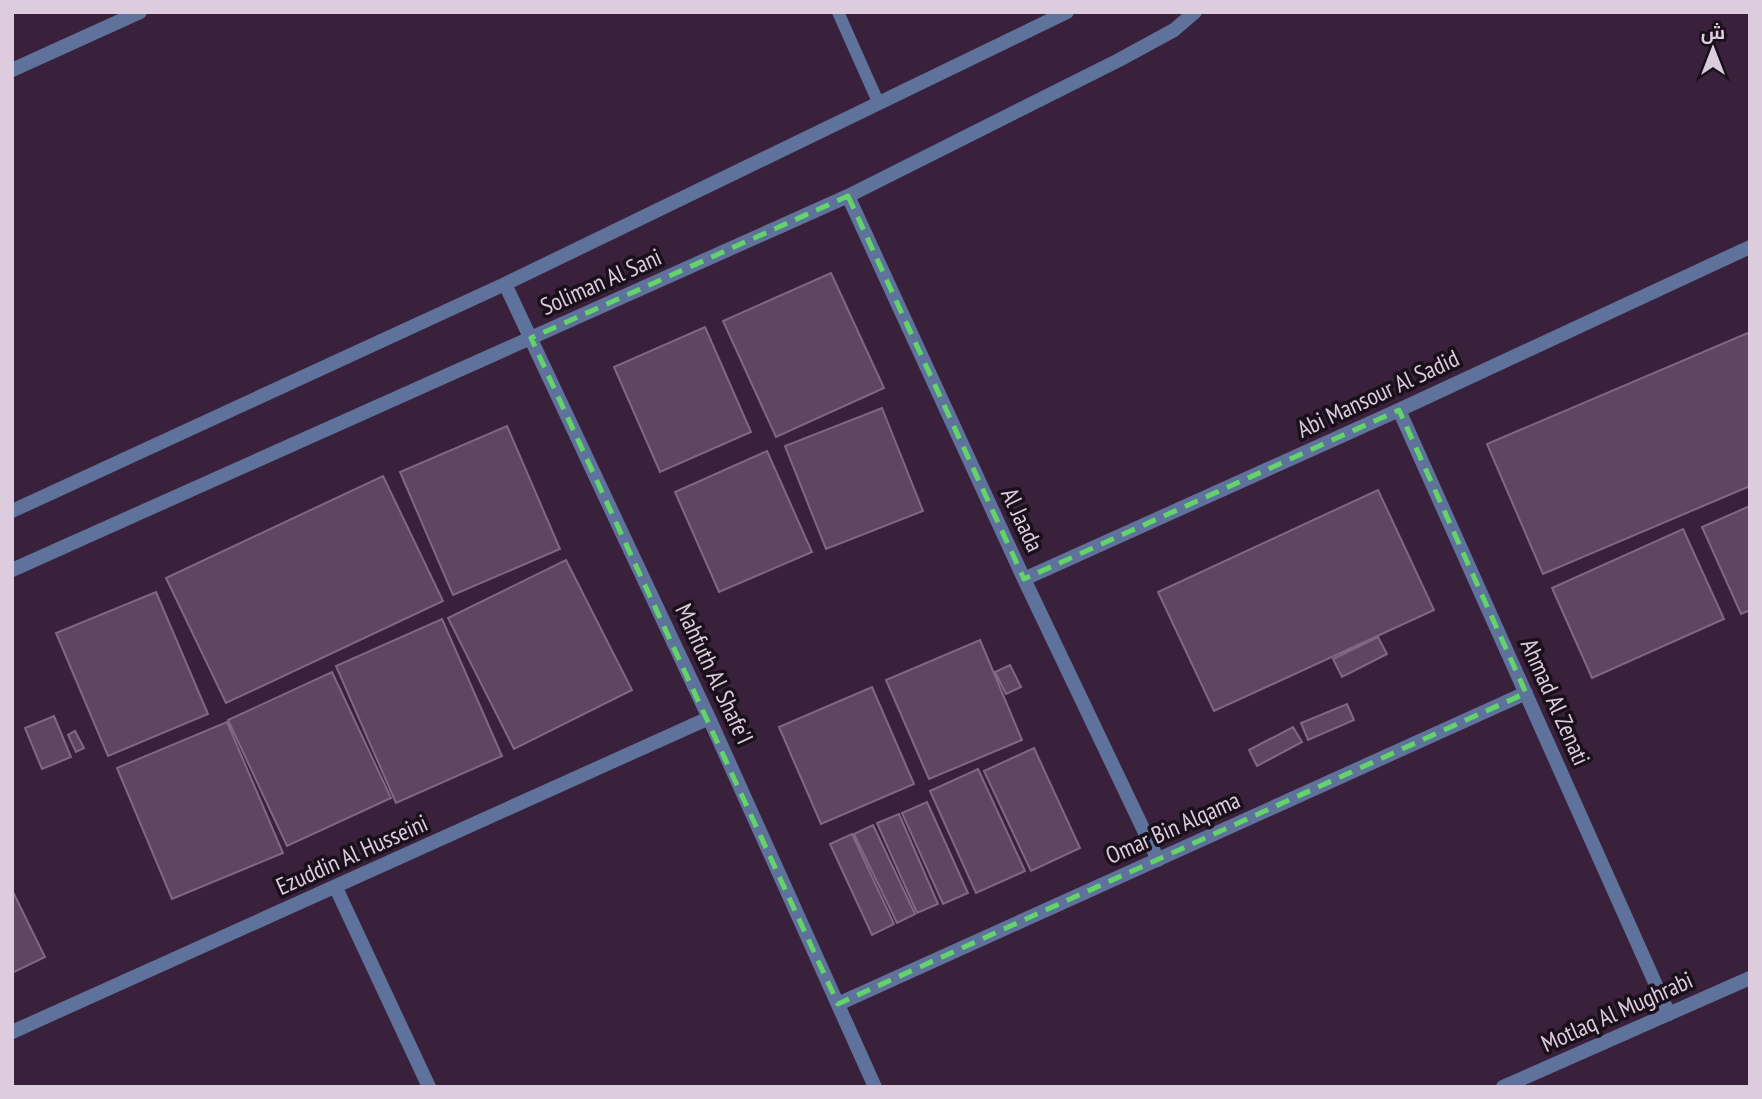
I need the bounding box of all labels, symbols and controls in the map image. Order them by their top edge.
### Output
north arrow [1678,14,1748,84]
text: ش [1701,20,1725,44]
street label: Soliman Al Sani [535,241,666,322]
street label: Abi Mansour Al Sadid [1292,342,1464,445]
street label: Al Jaada [994,483,1051,557]
street label: Mahfuth Al Shafe'I [668,599,761,749]
street label: Ahmad Al Zenati [1514,634,1597,770]
street label: Omar Bin Alqama [1101,784,1245,871]
street label: Ezuddin Al Husseini [271,807,432,902]
street label: Motlaq Al Mughrabi [1536,964,1697,1059]

